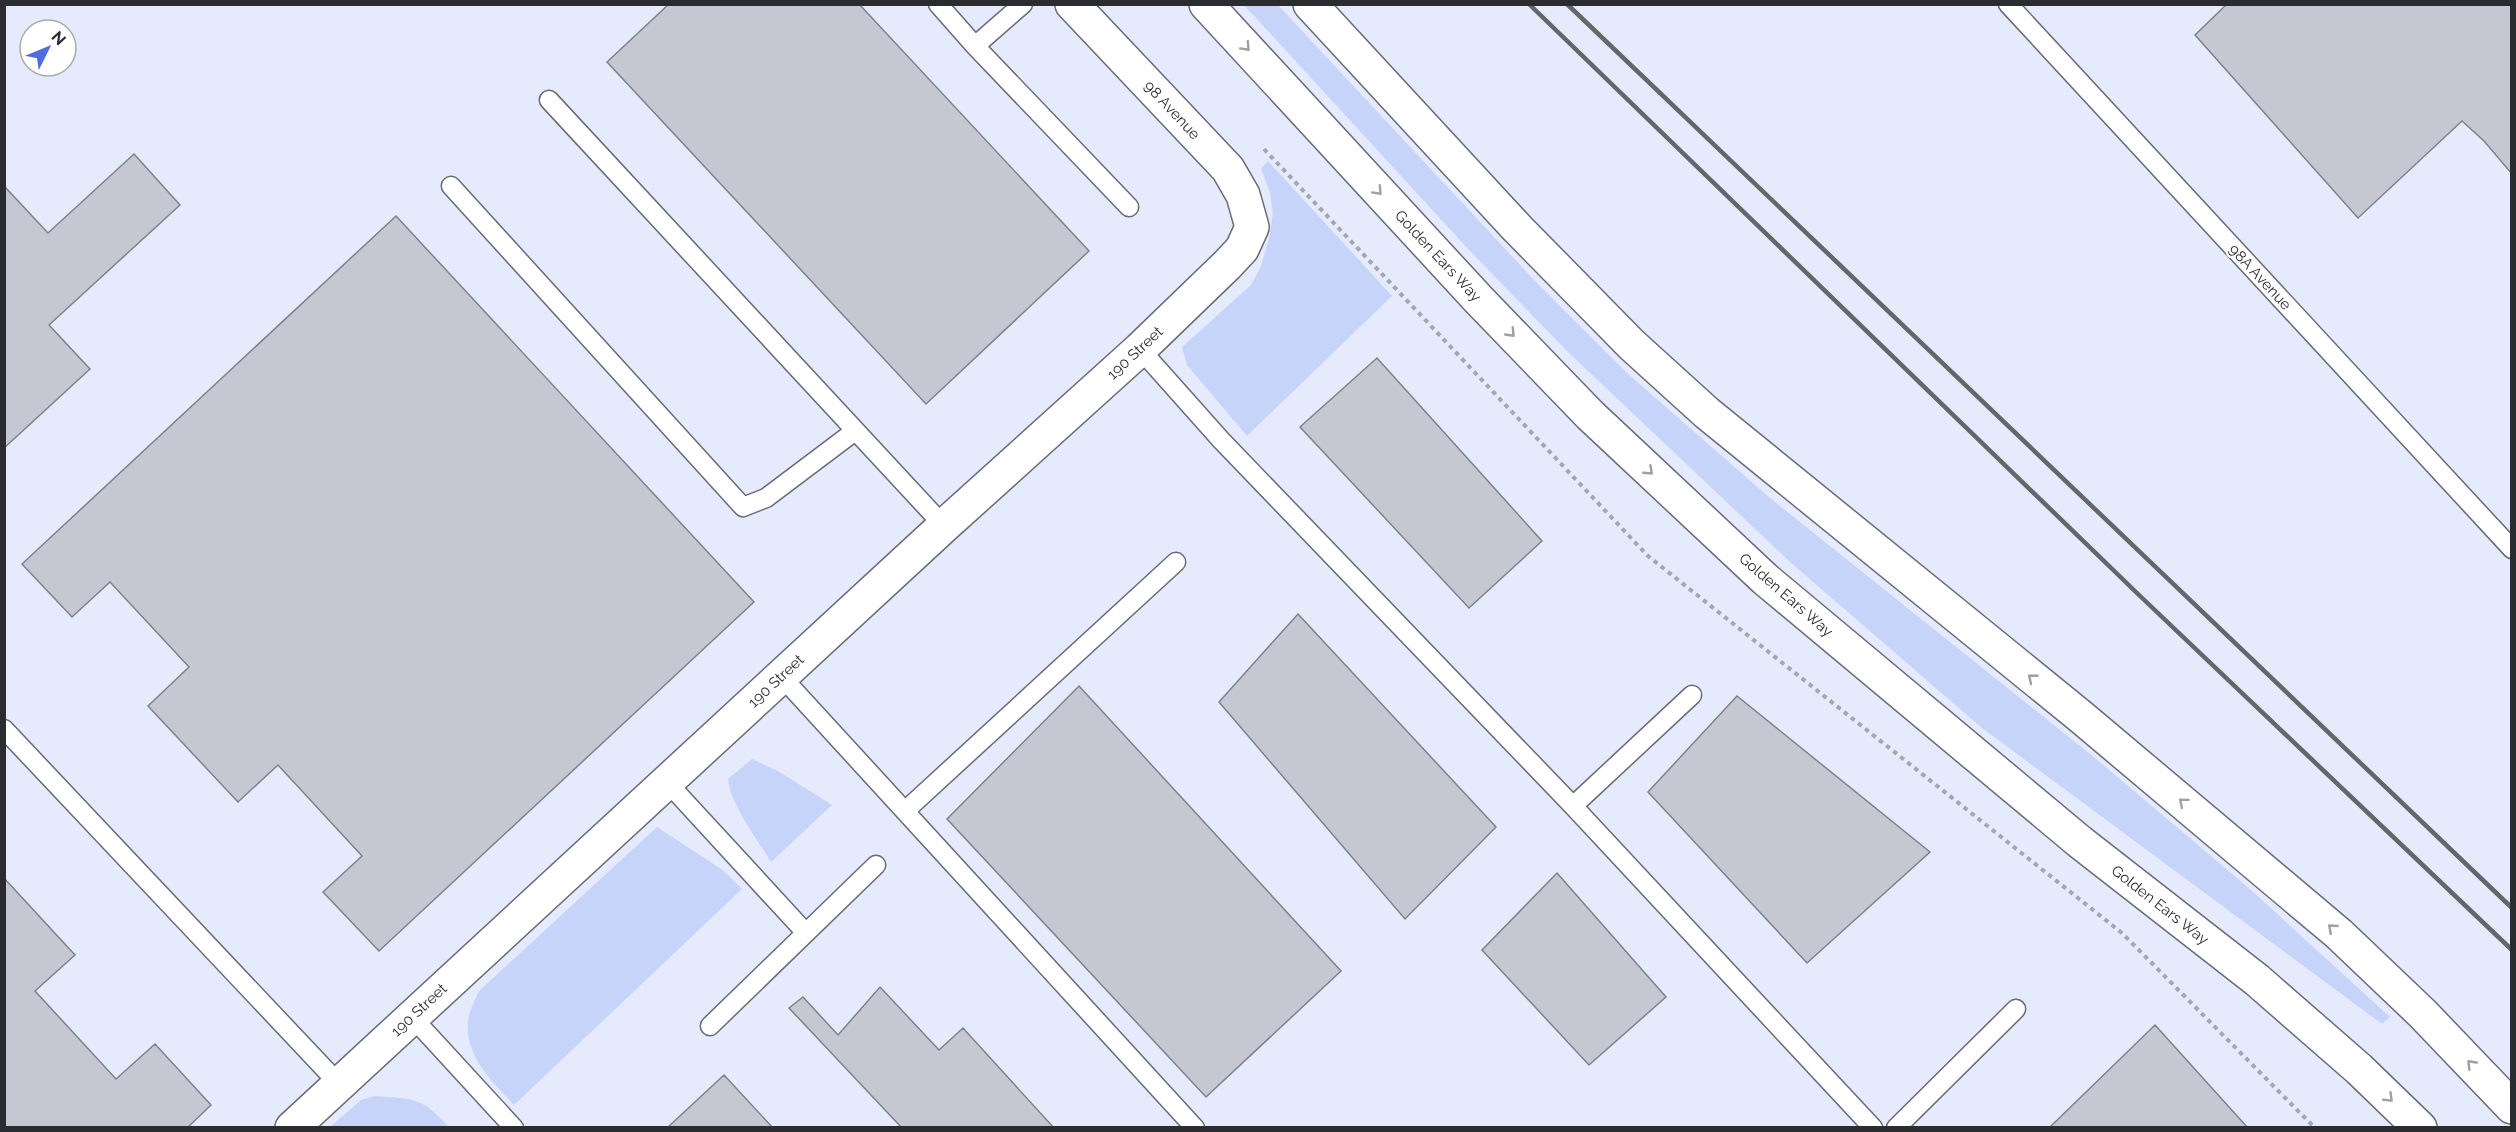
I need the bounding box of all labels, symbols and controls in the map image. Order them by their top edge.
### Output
north arrow [18,18,78,78]
text: N [47,27,70,49]
one-way arrow [1238,40,1249,51]
street label: 98 Avenue [1140,77,1204,143]
one-way arrow [1371,184,1382,194]
street label: Golden Ears Way [1391,207,1485,305]
street label: 98A Avenue [2225,240,2295,314]
street label: 190 Street [1103,323,1167,383]
one-way arrow [1504,327,1515,337]
one-way arrow [1642,463,1653,474]
street label: Golden Ears Way [1735,549,1837,641]
street label: 190 Street [744,651,808,711]
one-way arrow [2028,674,2039,685]
one-way arrow [2179,798,2190,809]
street label: Golden Ears Way [2108,861,2212,949]
one-way arrow [2328,924,2339,935]
street label: 190 Street [387,980,451,1040]
one-way arrow [2467,1061,2478,1071]
one-way arrow [2382,1091,2393,1102]

